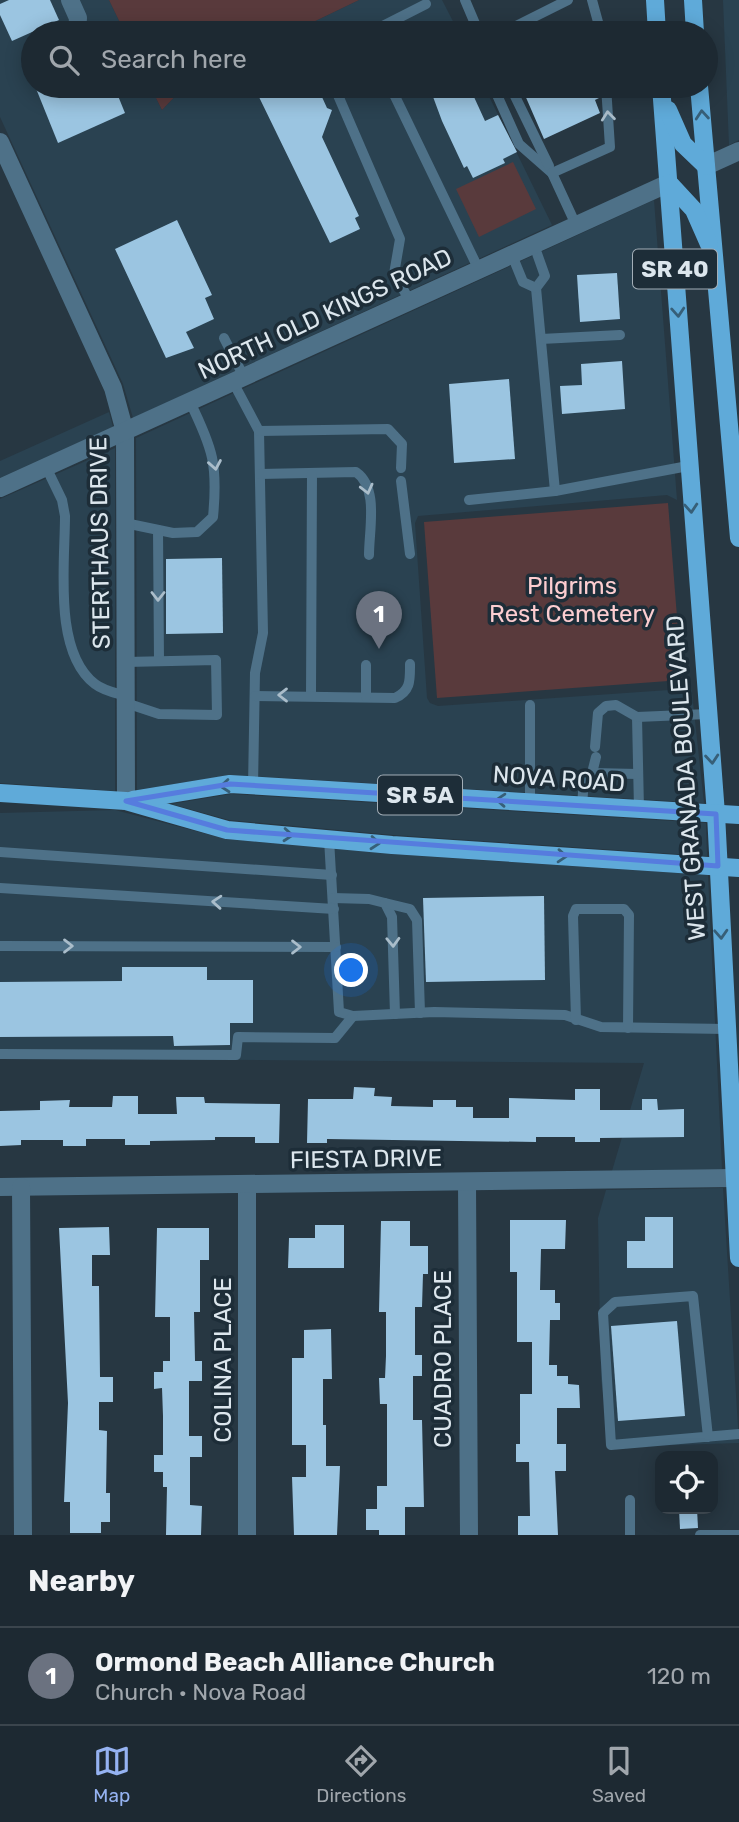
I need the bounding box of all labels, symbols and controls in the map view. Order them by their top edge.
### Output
search box [21,21,718,98]
icon: search [45,41,83,79]
text: Search here [101,44,247,75]
one-way arrow [695,109,710,120]
one-way arrow [601,110,616,122]
street label: NORTH OLD KINGS ROAD [194,243,456,385]
road number: SR 40 [633,250,717,288]
one-way arrow [670,306,685,317]
street label: STERTHAUS DRIVE [84,437,116,649]
one-way arrow [207,459,222,471]
one-way arrow [359,482,373,494]
one-way arrow [684,503,699,514]
park label: Pilgrims Rest Cemetery [489,572,655,628]
one-way arrow [150,591,166,601]
pin: 1 [356,591,402,649]
street label: WEST GRANADA BOULEVARD [661,614,711,942]
one-way arrow [277,688,288,703]
one-way arrow [704,754,719,765]
street label: NOVA ROAD [492,760,626,798]
road number: SR 5A [378,776,462,814]
one-way arrow [219,778,230,793]
one-way arrow [495,793,506,808]
one-way arrow [283,827,294,842]
one-way arrow [369,835,380,850]
one-way arrow [556,848,567,863]
one-way arrow [211,894,222,909]
one-way arrow [714,929,729,940]
one-way arrow [386,937,401,948]
one-way arrow [63,938,74,954]
one-way arrow [291,939,301,955]
your location [334,953,368,987]
street label: FIESTA DRIVE [290,1144,442,1174]
street label: CUADRO PLACE [429,1270,457,1448]
street label: COLINA PLACE [209,1277,237,1443]
map controls [655,1451,718,1514]
button: locate [655,1451,718,1514]
text: Nearby [28,1563,135,1599]
text: Ormond Beach Alliance Church [95,1647,495,1678]
text: 1 [45,1662,57,1690]
text: 120 m [647,1662,711,1690]
text: Church · Nova Road [95,1678,306,1706]
tab: Map [93,1742,131,1807]
tab: Directions [316,1742,406,1807]
tab: Saved [592,1742,646,1807]

